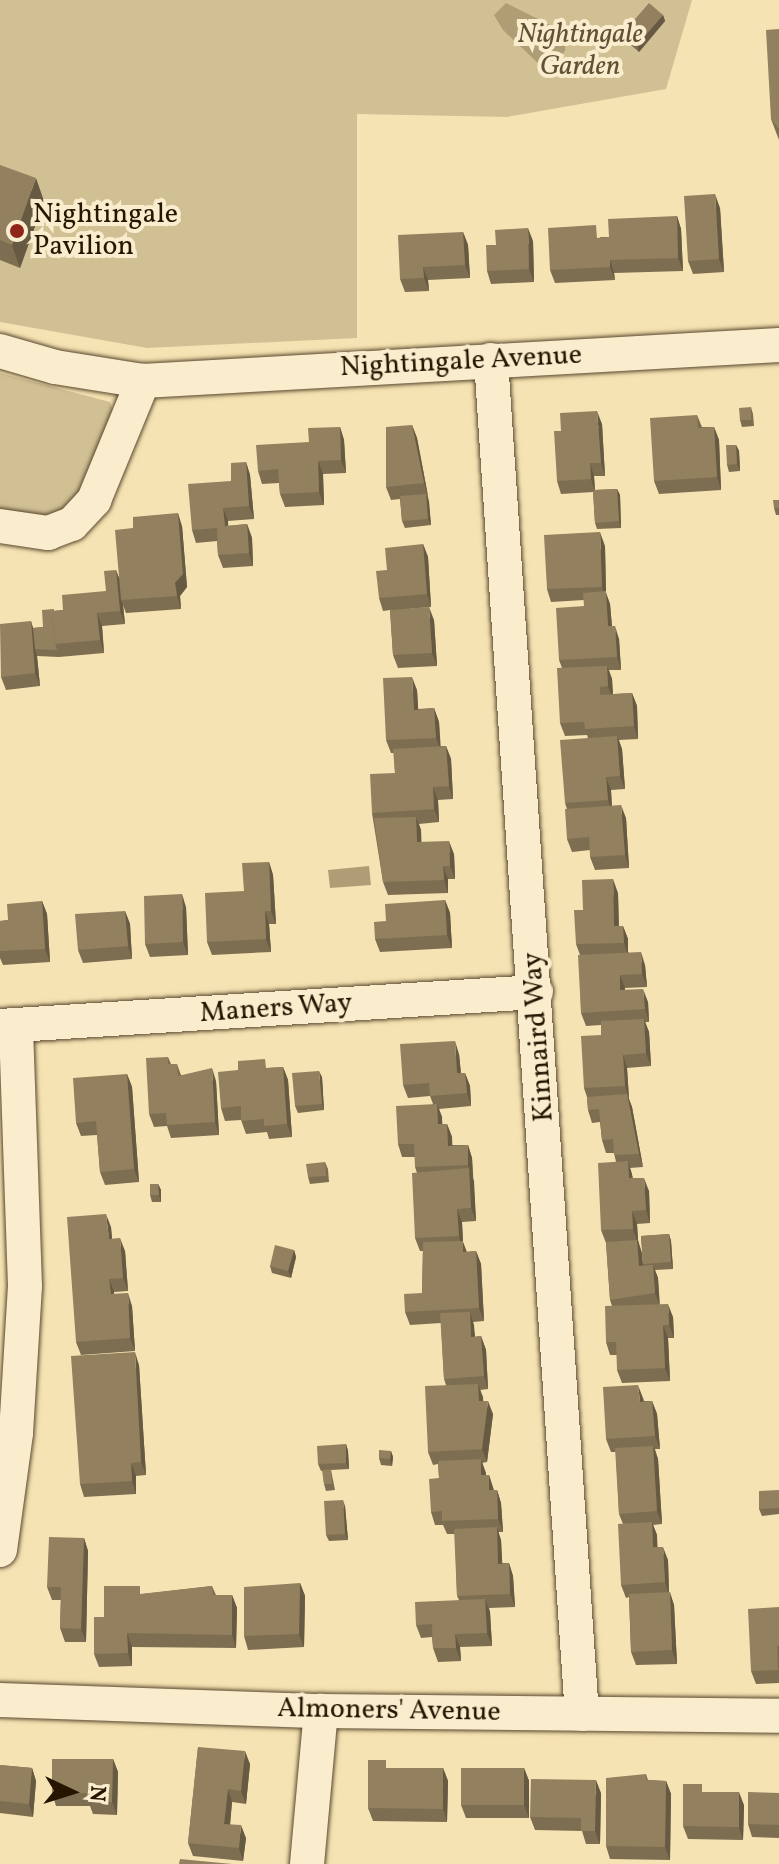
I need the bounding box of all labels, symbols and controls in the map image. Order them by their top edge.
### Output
park label: Nightingale Garden [517,18,643,84]
place label: Nightingale Pavilion [33,198,178,264]
marker: Nightingale Pavilion [8,222,26,240]
street label: Nightingale Avenue [339,339,583,385]
street label: Kinnaird Way [516,951,562,1123]
street label: Maners Way [198,987,354,1031]
street label: Almoners' Avenue [277,1692,501,1730]
north arrow [32,1752,112,1832]
text: N [80,1785,112,1803]

